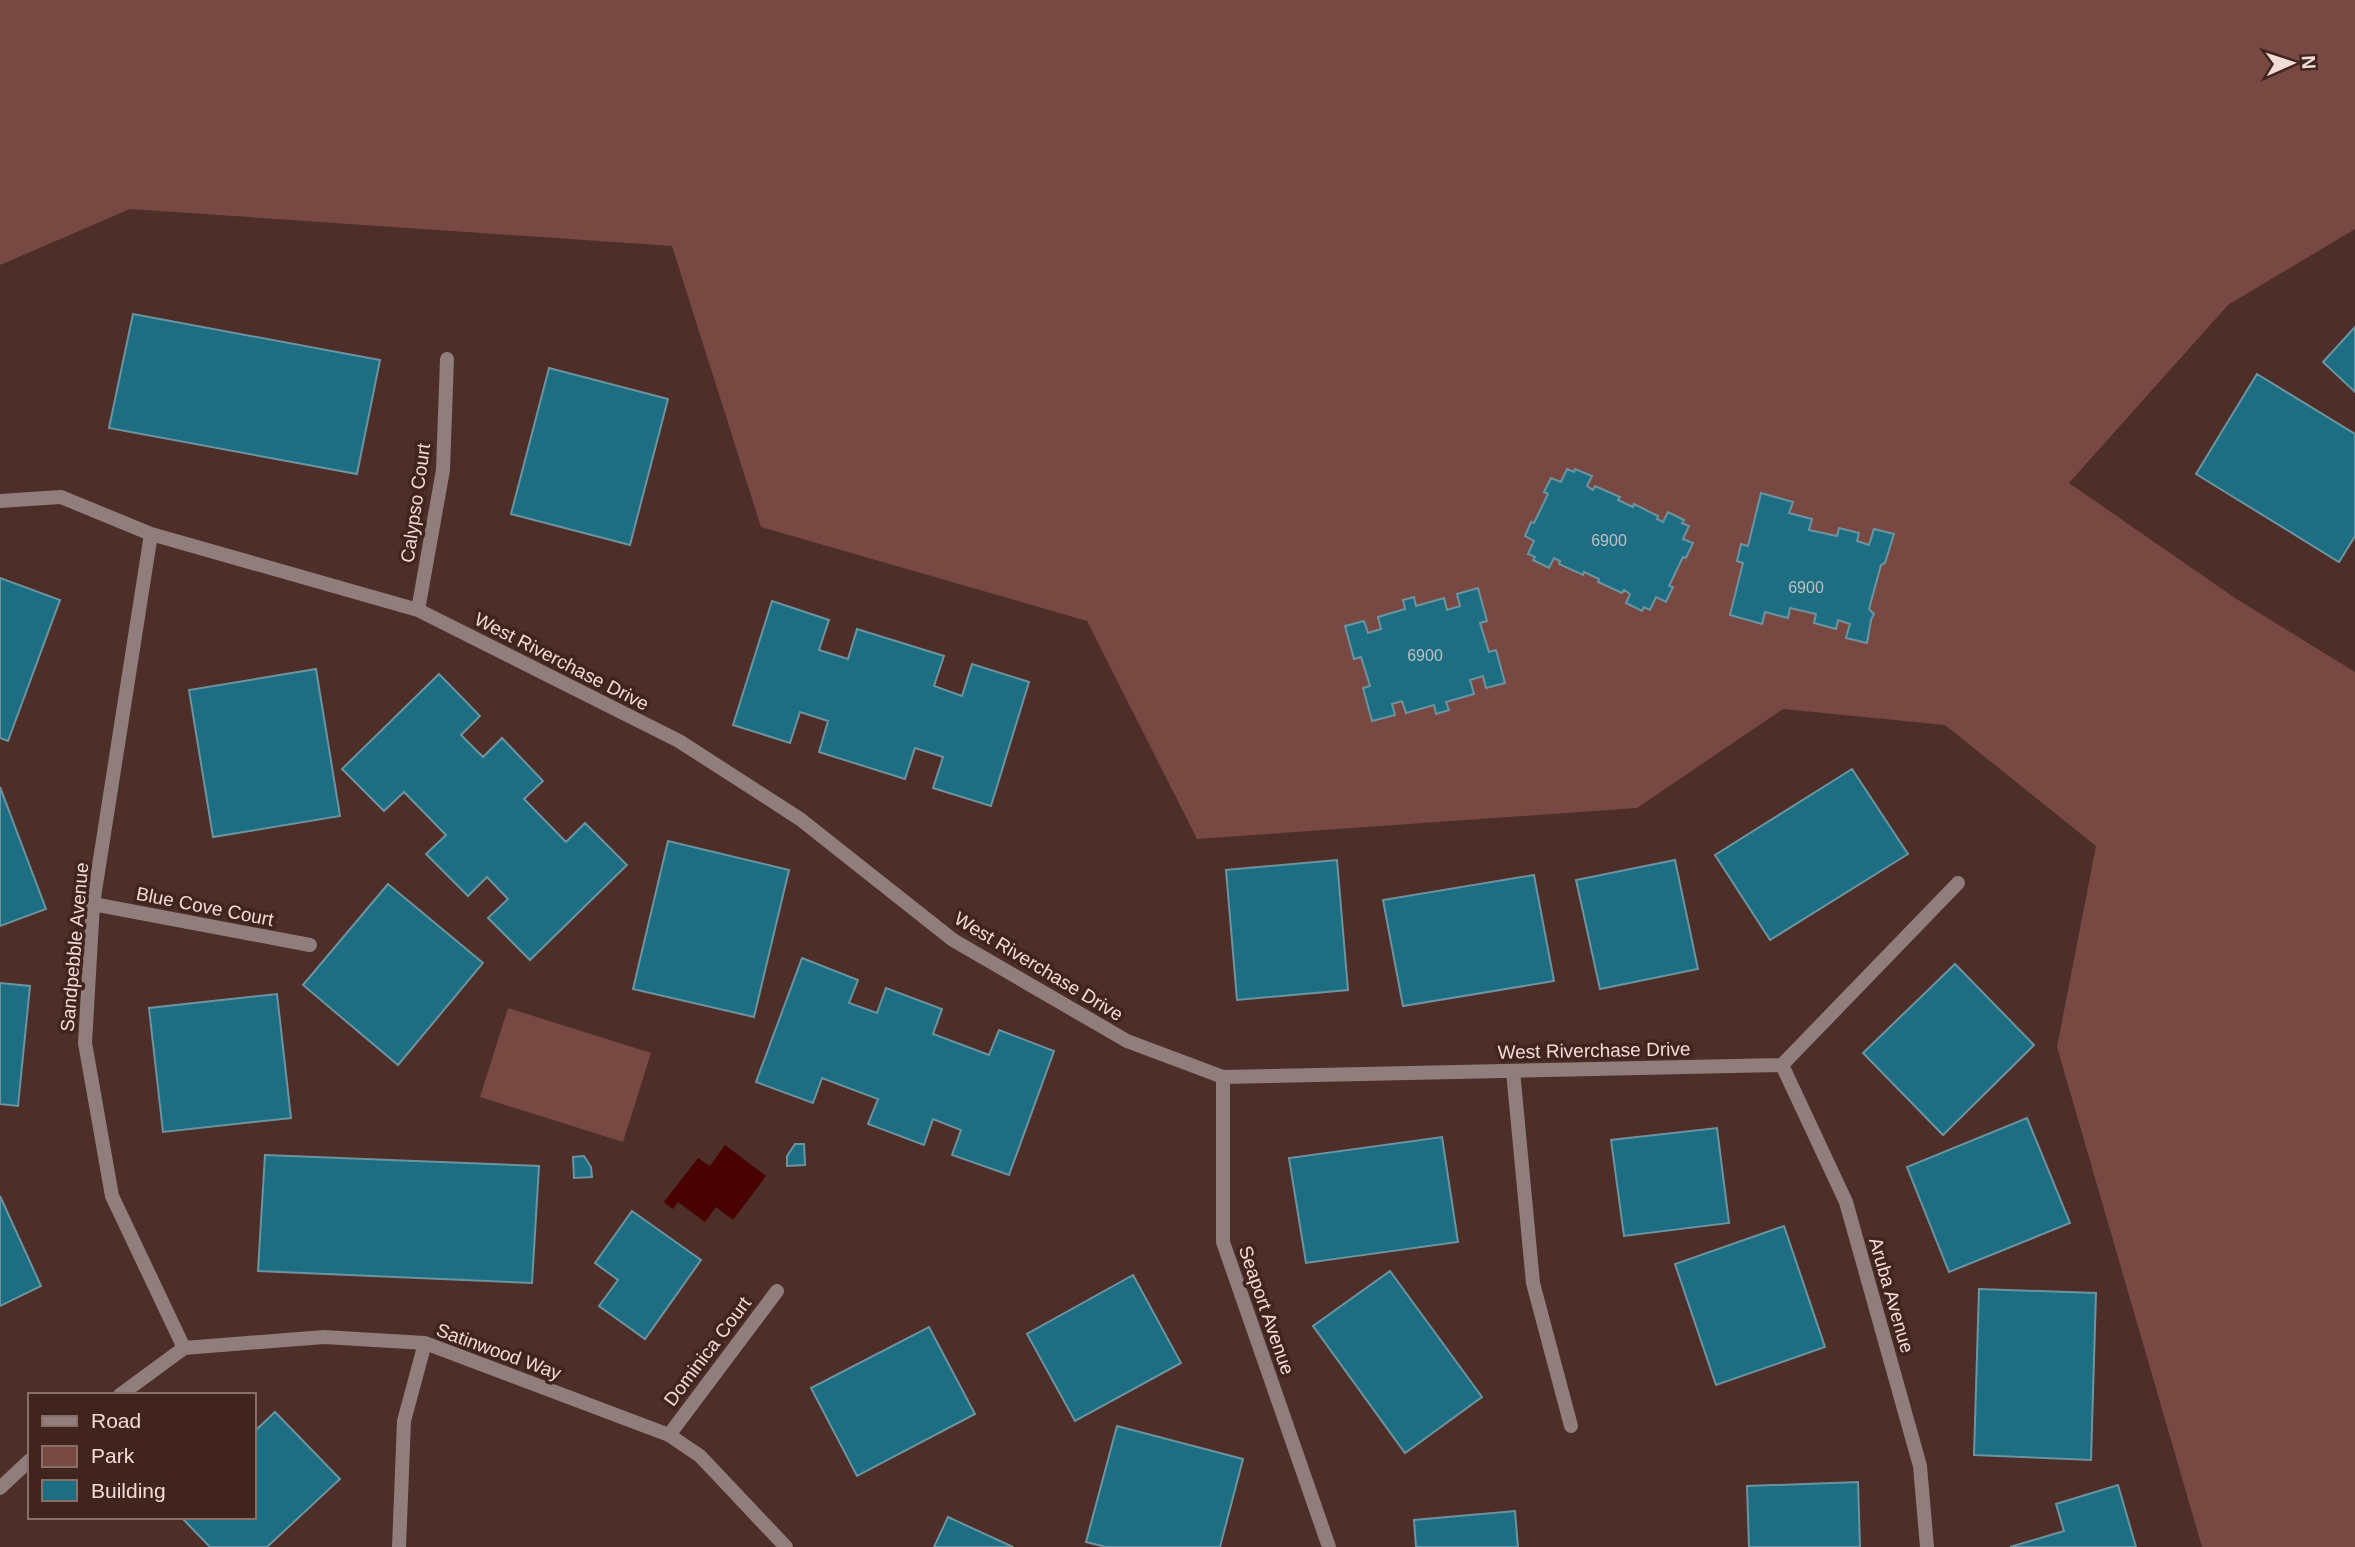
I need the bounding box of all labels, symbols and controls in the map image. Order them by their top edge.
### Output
north arrow [2257,28,2327,98]
text: N [2298,55,2319,70]
street label: Calypso Court [397,441,434,564]
house number: 6900 [1591,532,1627,549]
house number: 6900 [1788,579,1824,596]
street label: West Riverchase Drive [471,608,652,715]
house number: 6900 [1407,647,1443,664]
street label: Sandpebble Avenue [57,862,92,1033]
street label: Blue Cove Court [134,883,276,930]
street label: West Riverchase Drive [951,908,1127,1025]
street label: West Riverchase Drive [1497,1038,1691,1063]
street label: Aruba Avenue [1865,1235,1918,1355]
street label: Seaport Avenue [1235,1243,1298,1377]
street label: Dominica Court [660,1292,756,1410]
street label: Satinwood Way [434,1319,565,1384]
legend [28,1393,256,1519]
text: Road [91,1409,141,1432]
text: Park [91,1444,135,1467]
text: Building [91,1479,166,1502]

